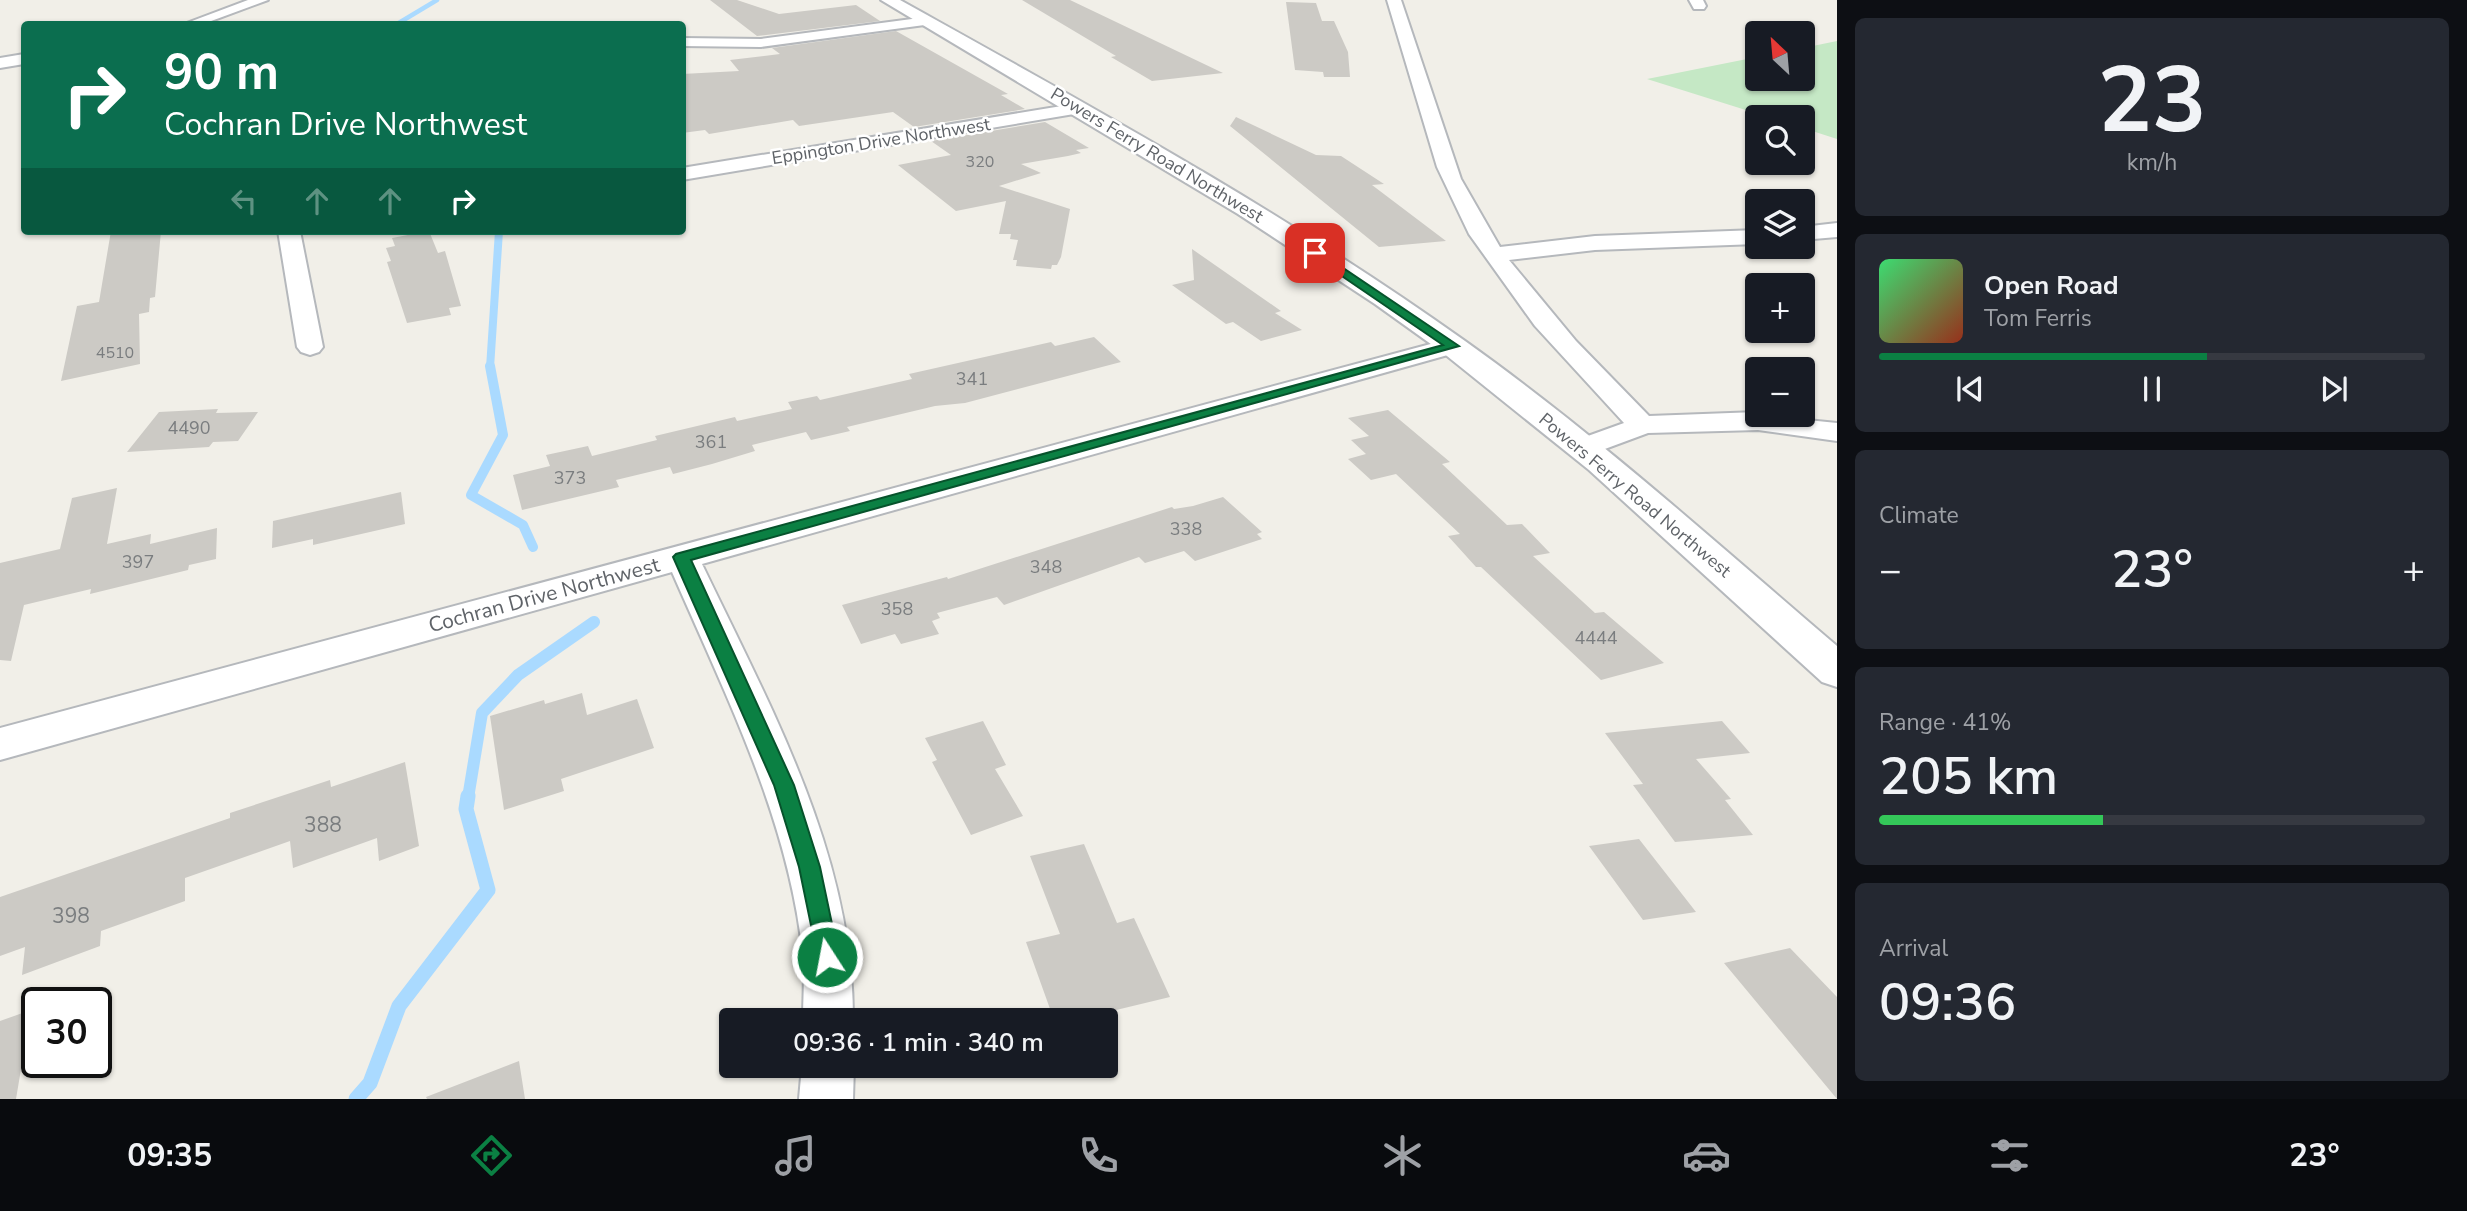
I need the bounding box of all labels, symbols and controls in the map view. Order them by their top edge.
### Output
north arrow [1745,21,1815,91]
map controls [1745,21,1815,427]
text: 90 m [164,39,279,106]
text: 23 [2097,39,2207,163]
icon: right [49,49,140,140]
street label: Powers Ferry Road Northwest [1046,82,1268,229]
text: Cochran Drive Northwest [164,103,527,146]
button: search [1745,105,1815,175]
street label: Eppington Drive Northwest [770,112,993,170]
text: km/h [2127,147,2177,178]
house number: 320 [966,151,994,173]
icon: left [225,182,263,220]
icon: ahead [298,182,336,220]
icon: ahead [371,182,409,220]
icon: right [444,182,482,220]
button: layers [1745,189,1815,259]
pin [1285,223,1345,283]
icon: arrive [1296,234,1334,272]
text: Open Road [1984,268,2119,303]
button: + [1745,273,1815,343]
text: Tom Ferris [1984,303,2092,334]
house number: 4510 [96,342,134,364]
button: − [1745,357,1815,427]
house number: 341 [956,367,988,391]
icon: previous [1951,370,1989,408]
icon: pause [2133,370,2171,408]
icon: next [2315,370,2353,408]
street label: Powers Ferry Road Northwest [1534,407,1737,583]
house number: 4490 [167,416,211,440]
house number: 361 [695,430,727,454]
house number: 373 [554,466,586,490]
text: Climate [1879,500,1959,531]
house number: 338 [1170,517,1202,541]
text: 23° [2111,534,2193,605]
text: − [1879,545,1902,596]
text: + [2402,545,2425,596]
house number: 397 [122,550,154,574]
street label: Cochran Drive Northwest [425,550,663,639]
house number: 348 [1030,555,1062,579]
house number: 358 [881,597,913,621]
house number: 4444 [1574,626,1618,650]
text: Range · 41% [1879,707,2011,738]
text: 205 km [1879,741,2058,812]
house number: 388 [304,811,342,839]
house number: 398 [52,902,90,930]
position arrow [790,920,864,994]
text: Arrival [1879,933,1948,964]
text: 09:36 [1879,967,2016,1038]
speed limit sign: 30 [21,987,112,1078]
text: 09:36 · 1 min · 340 m [793,1025,1044,1060]
icon: directions [467,1131,516,1180]
icon: music [771,1131,820,1180]
icon: phone [1074,1131,1123,1180]
icon: climate [1378,1131,1427,1180]
icon: car [1682,1131,1731,1180]
icon: filters [1985,1131,2034,1180]
text: 09:35 [127,1134,212,1177]
text: 23° [2289,1134,2340,1177]

